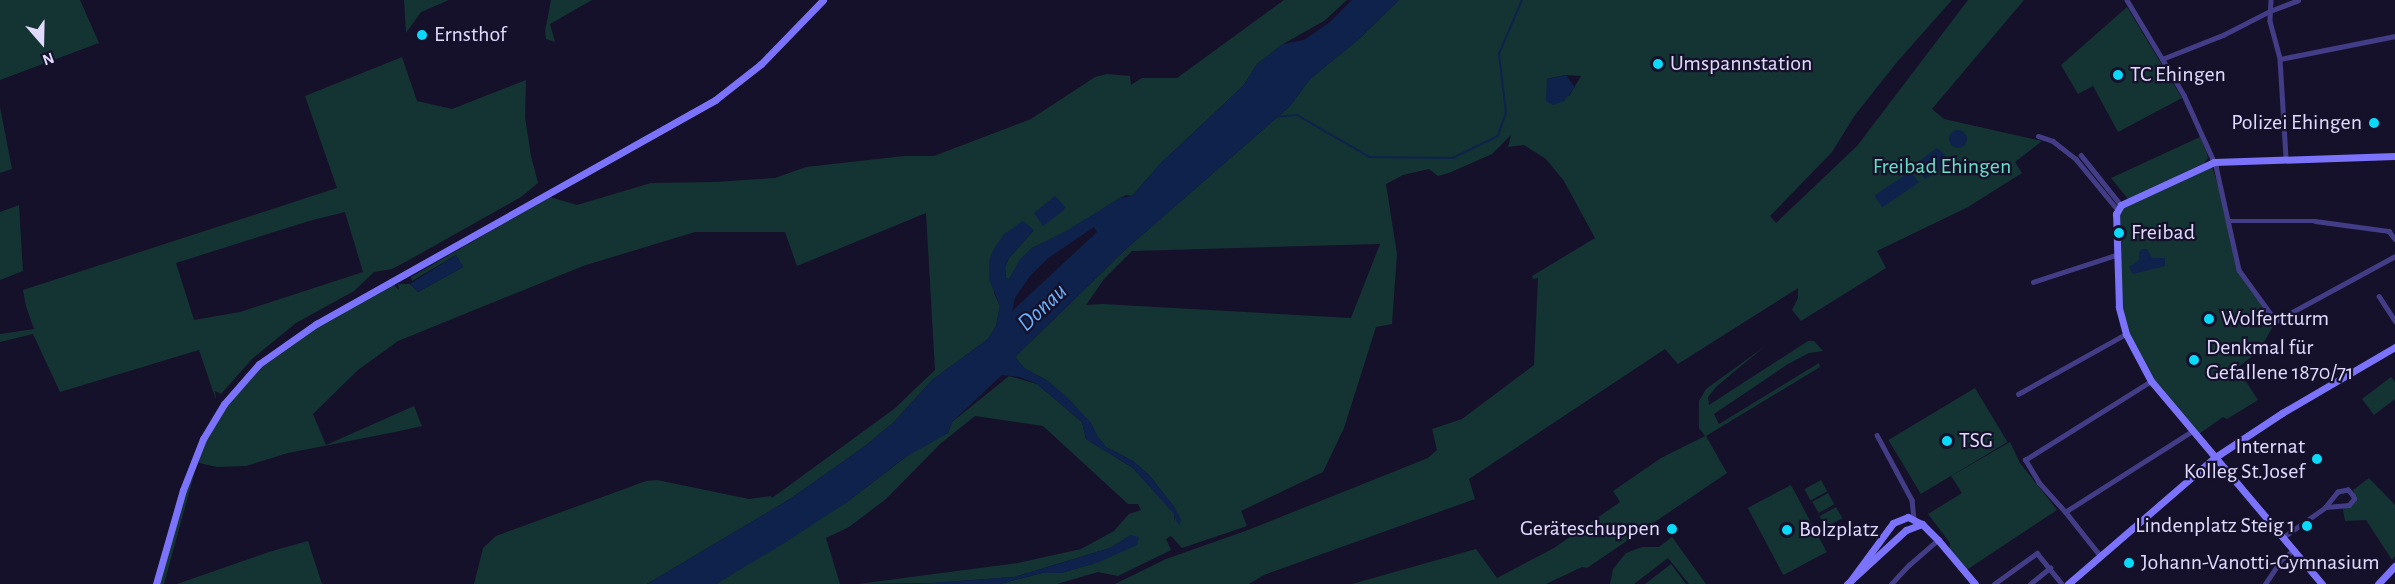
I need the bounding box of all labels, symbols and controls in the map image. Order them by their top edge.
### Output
north arrow [12,12,72,72]
place label: Ernsthof [434,22,506,48]
marker: Ernsthof [415,28,429,42]
text: N [40,49,56,68]
place label: Umspannstation [1670,51,1812,77]
marker: Umspannstation [1651,57,1665,71]
place label: TC Ehingen [2130,62,2226,88]
marker: TC Ehingen [2111,68,2125,82]
place label: Polizei Ehingen [2231,110,2362,136]
marker: Polizei Ehingen [2367,116,2381,130]
park label: Freibad Ehingen [1873,154,2011,180]
place label: Freibad [2131,220,2195,246]
marker: Freibad [2112,226,2126,240]
water label: Donau [1012,278,1074,338]
place label: Wolfertturm [2221,306,2329,332]
marker: Wolfertturm [2202,312,2216,326]
place label: Denkmal für Gefallene 1870/71 [2206,334,2353,386]
marker: Denkmal für Gefallene 1870/71 [2187,353,2201,367]
place label: TSG [1959,428,1993,454]
place label: Internat Kolleg St.Josef [2184,433,2305,484]
marker: TSG [1940,434,1954,448]
marker: Internat Kolleg St.Josef [2310,452,2324,466]
place label: Lindenplatz Steig 1 [2135,513,2295,539]
place label: Geräteschuppen [1520,516,1660,542]
place label: Bolzplatz [1799,517,1879,543]
marker: Lindenplatz Steig 1 [2300,519,2314,533]
marker: Geräteschuppen [1665,522,1679,536]
marker: Bolzplatz [1780,523,1794,537]
place label: Johann-Vanotti-Gymnasium [2141,550,2380,576]
marker: Johann-Vanotti-Gymnasium [2122,556,2136,570]

